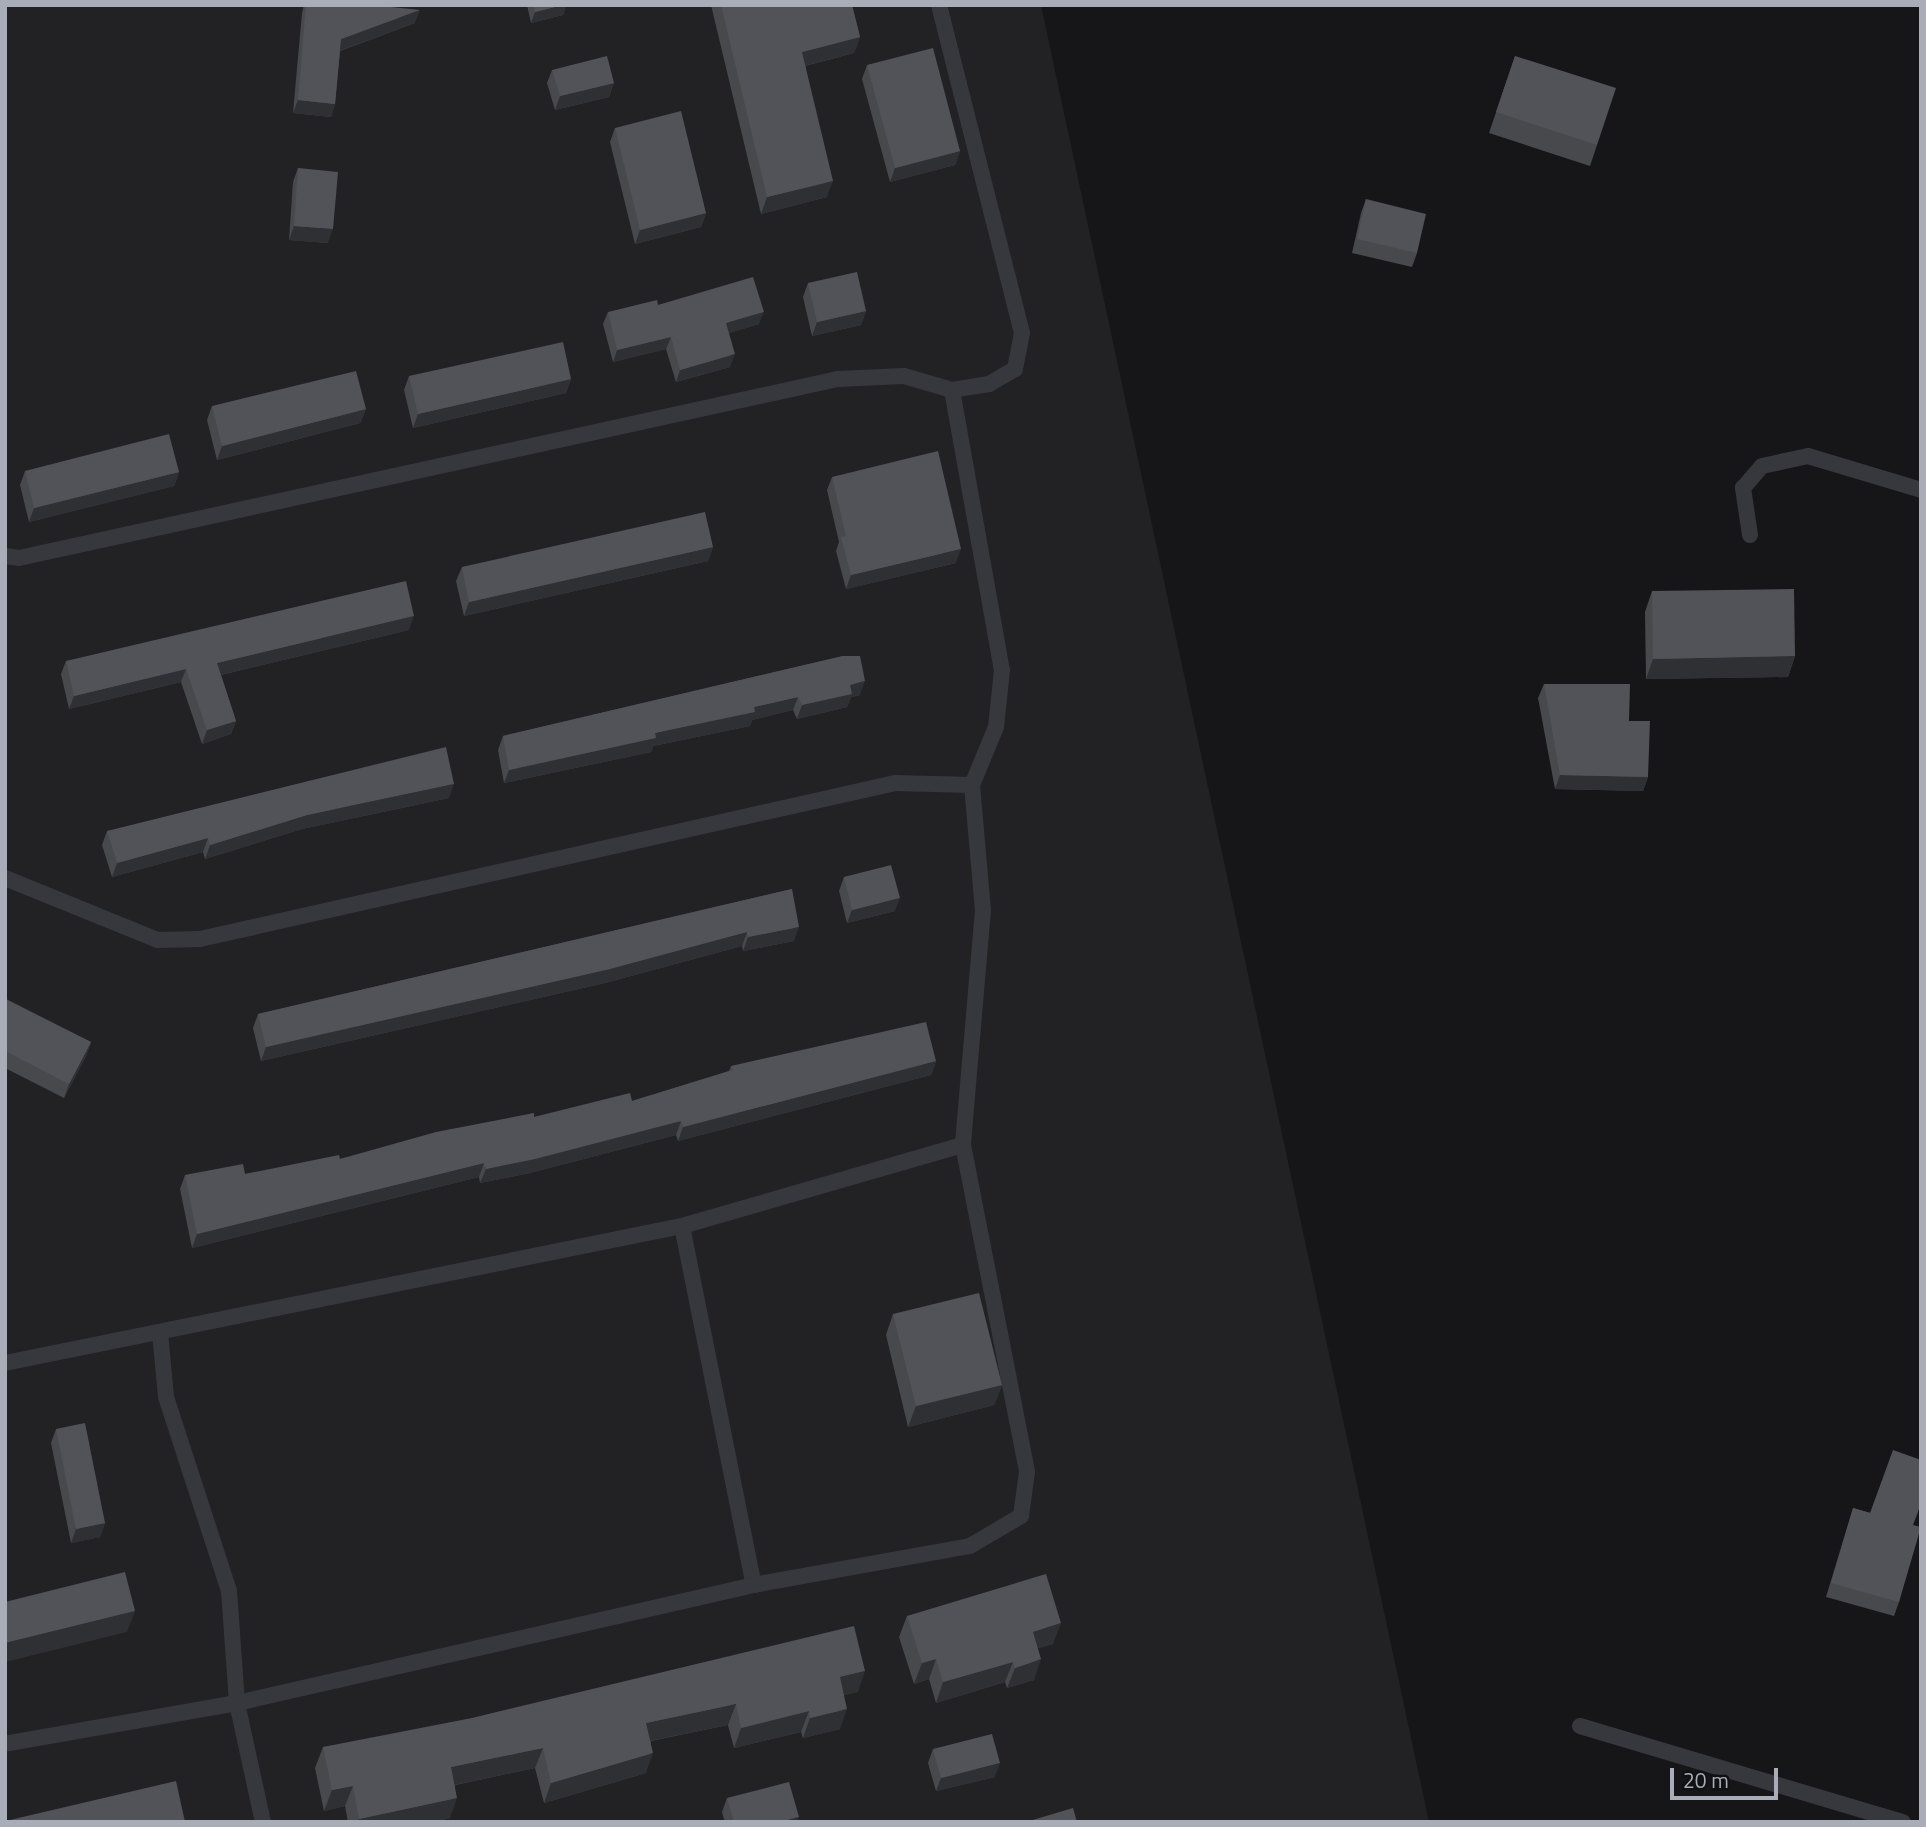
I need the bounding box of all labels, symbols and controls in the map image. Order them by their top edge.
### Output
scale bar [1674,1754,1783,1798]
text: 20 m [1683,1764,1729,1796]

